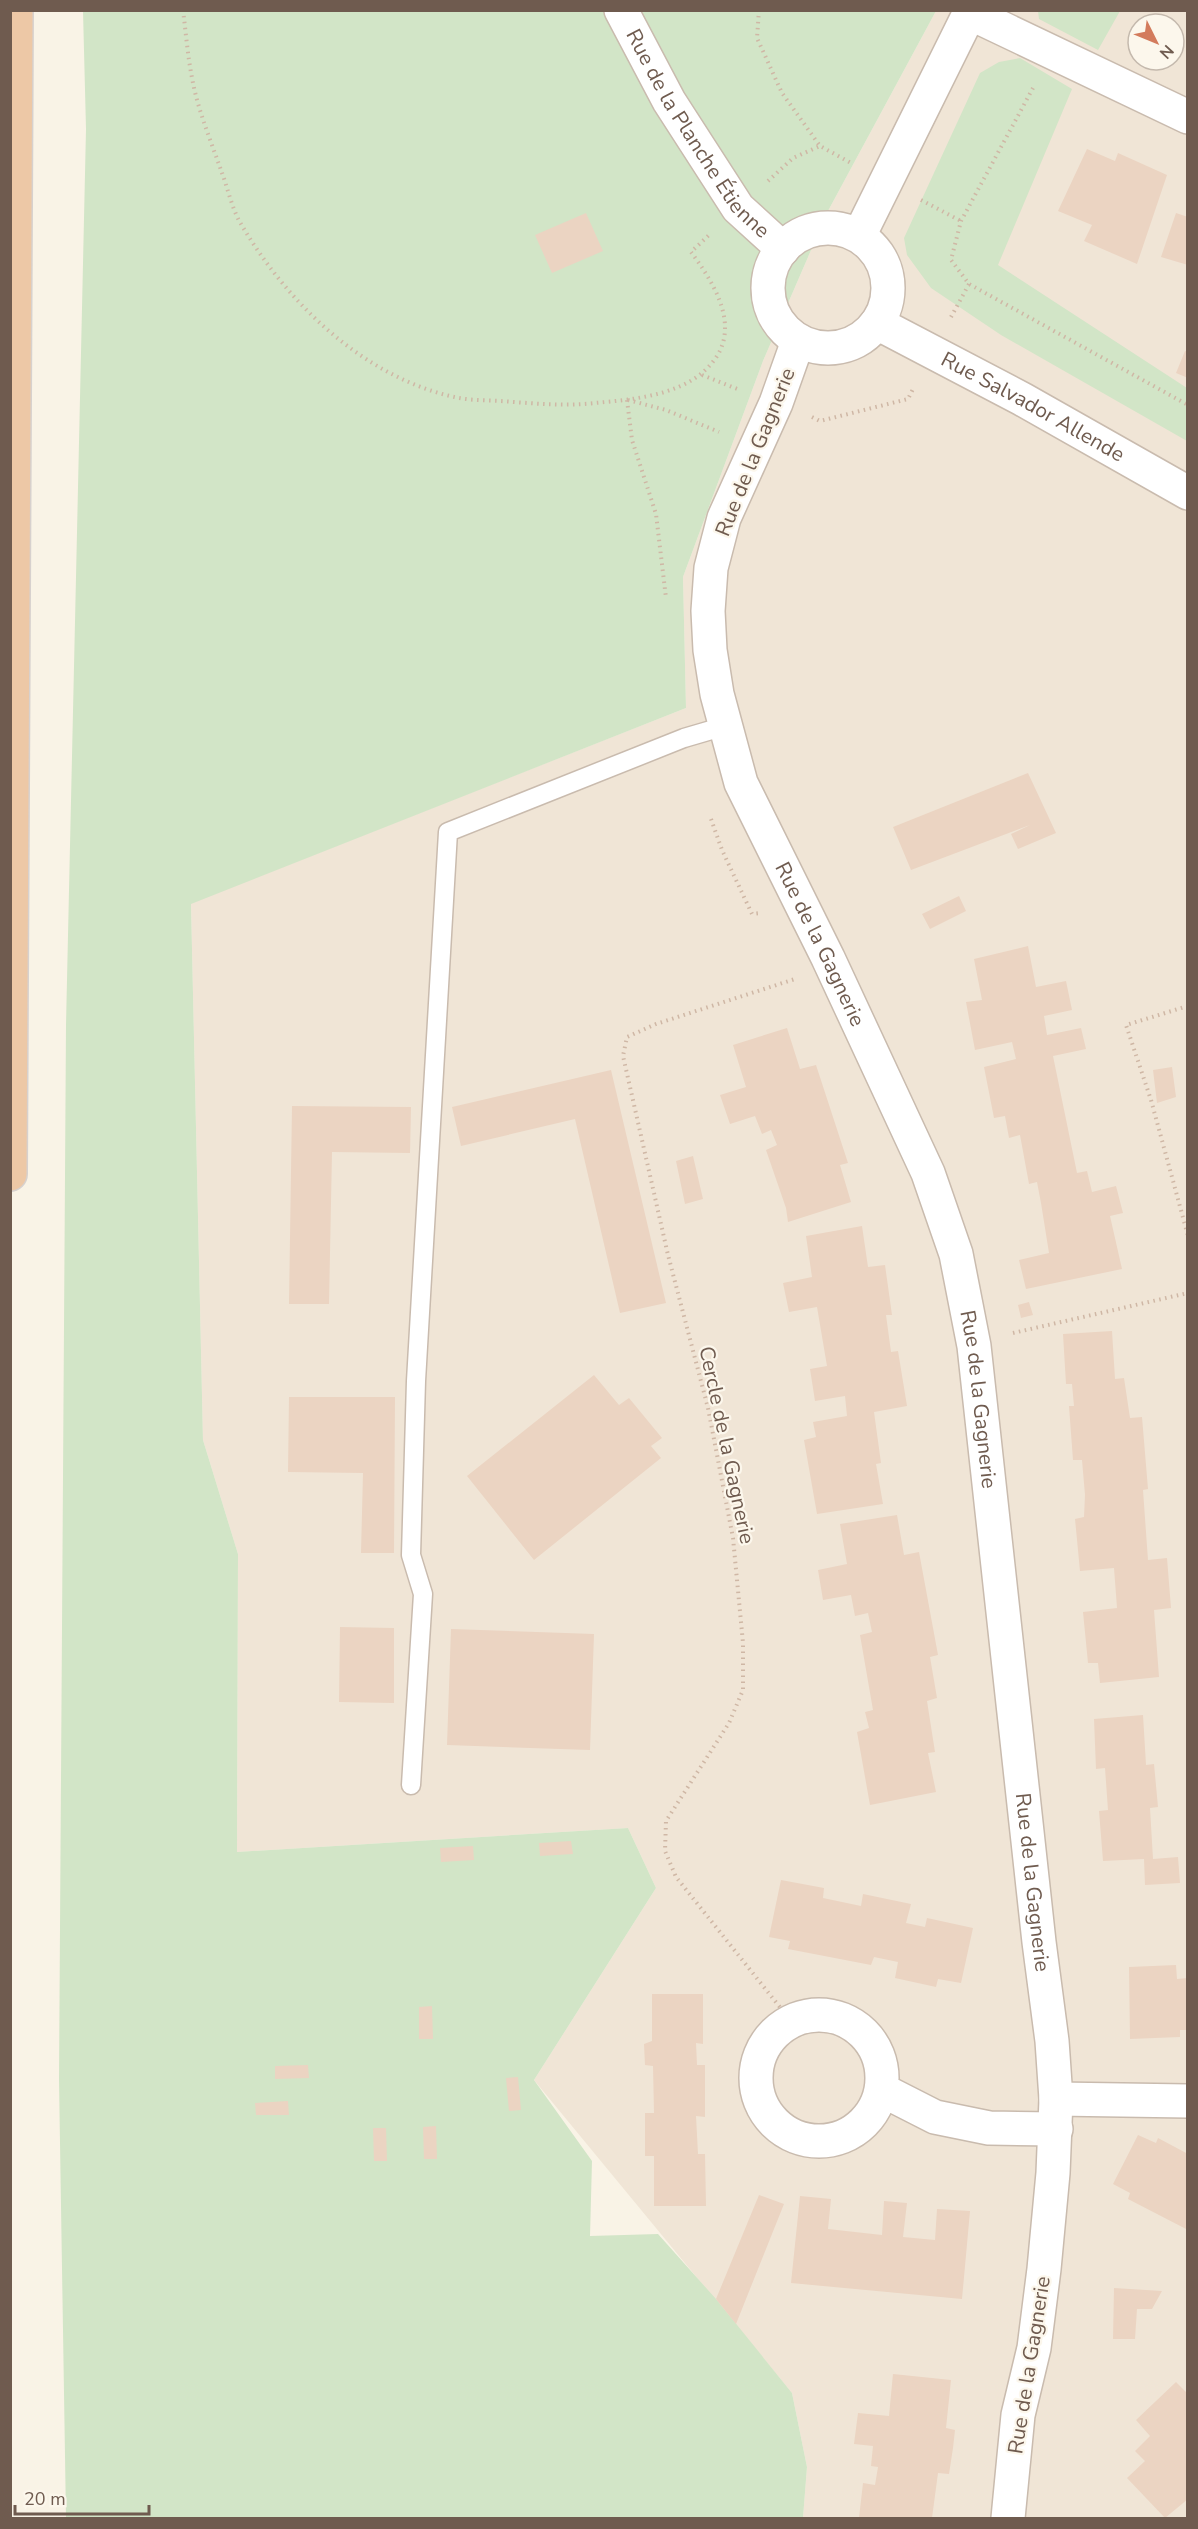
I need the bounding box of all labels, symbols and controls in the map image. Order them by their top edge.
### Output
north arrow [1126,12,1186,72]
street label: Rue de la Planche Étienne [619,24,776,244]
text: N [1154,40,1178,63]
street label: Rue Salvador Allende [936,345,1130,468]
street label: Rue de la Gagnerie [708,364,802,540]
street label: Rue de la Gagnerie [768,857,872,1031]
street label: Rue de la Gagnerie [953,1308,1003,1490]
street label: Cercle de la Gagnerie [692,1344,762,1546]
street label: Rue de la Gagnerie [1009,1792,1057,1973]
street label: Rue de la Gagnerie [1001,2274,1057,2456]
scale bar [15,2478,148,2516]
text: 20 m [24,2487,66,2511]

